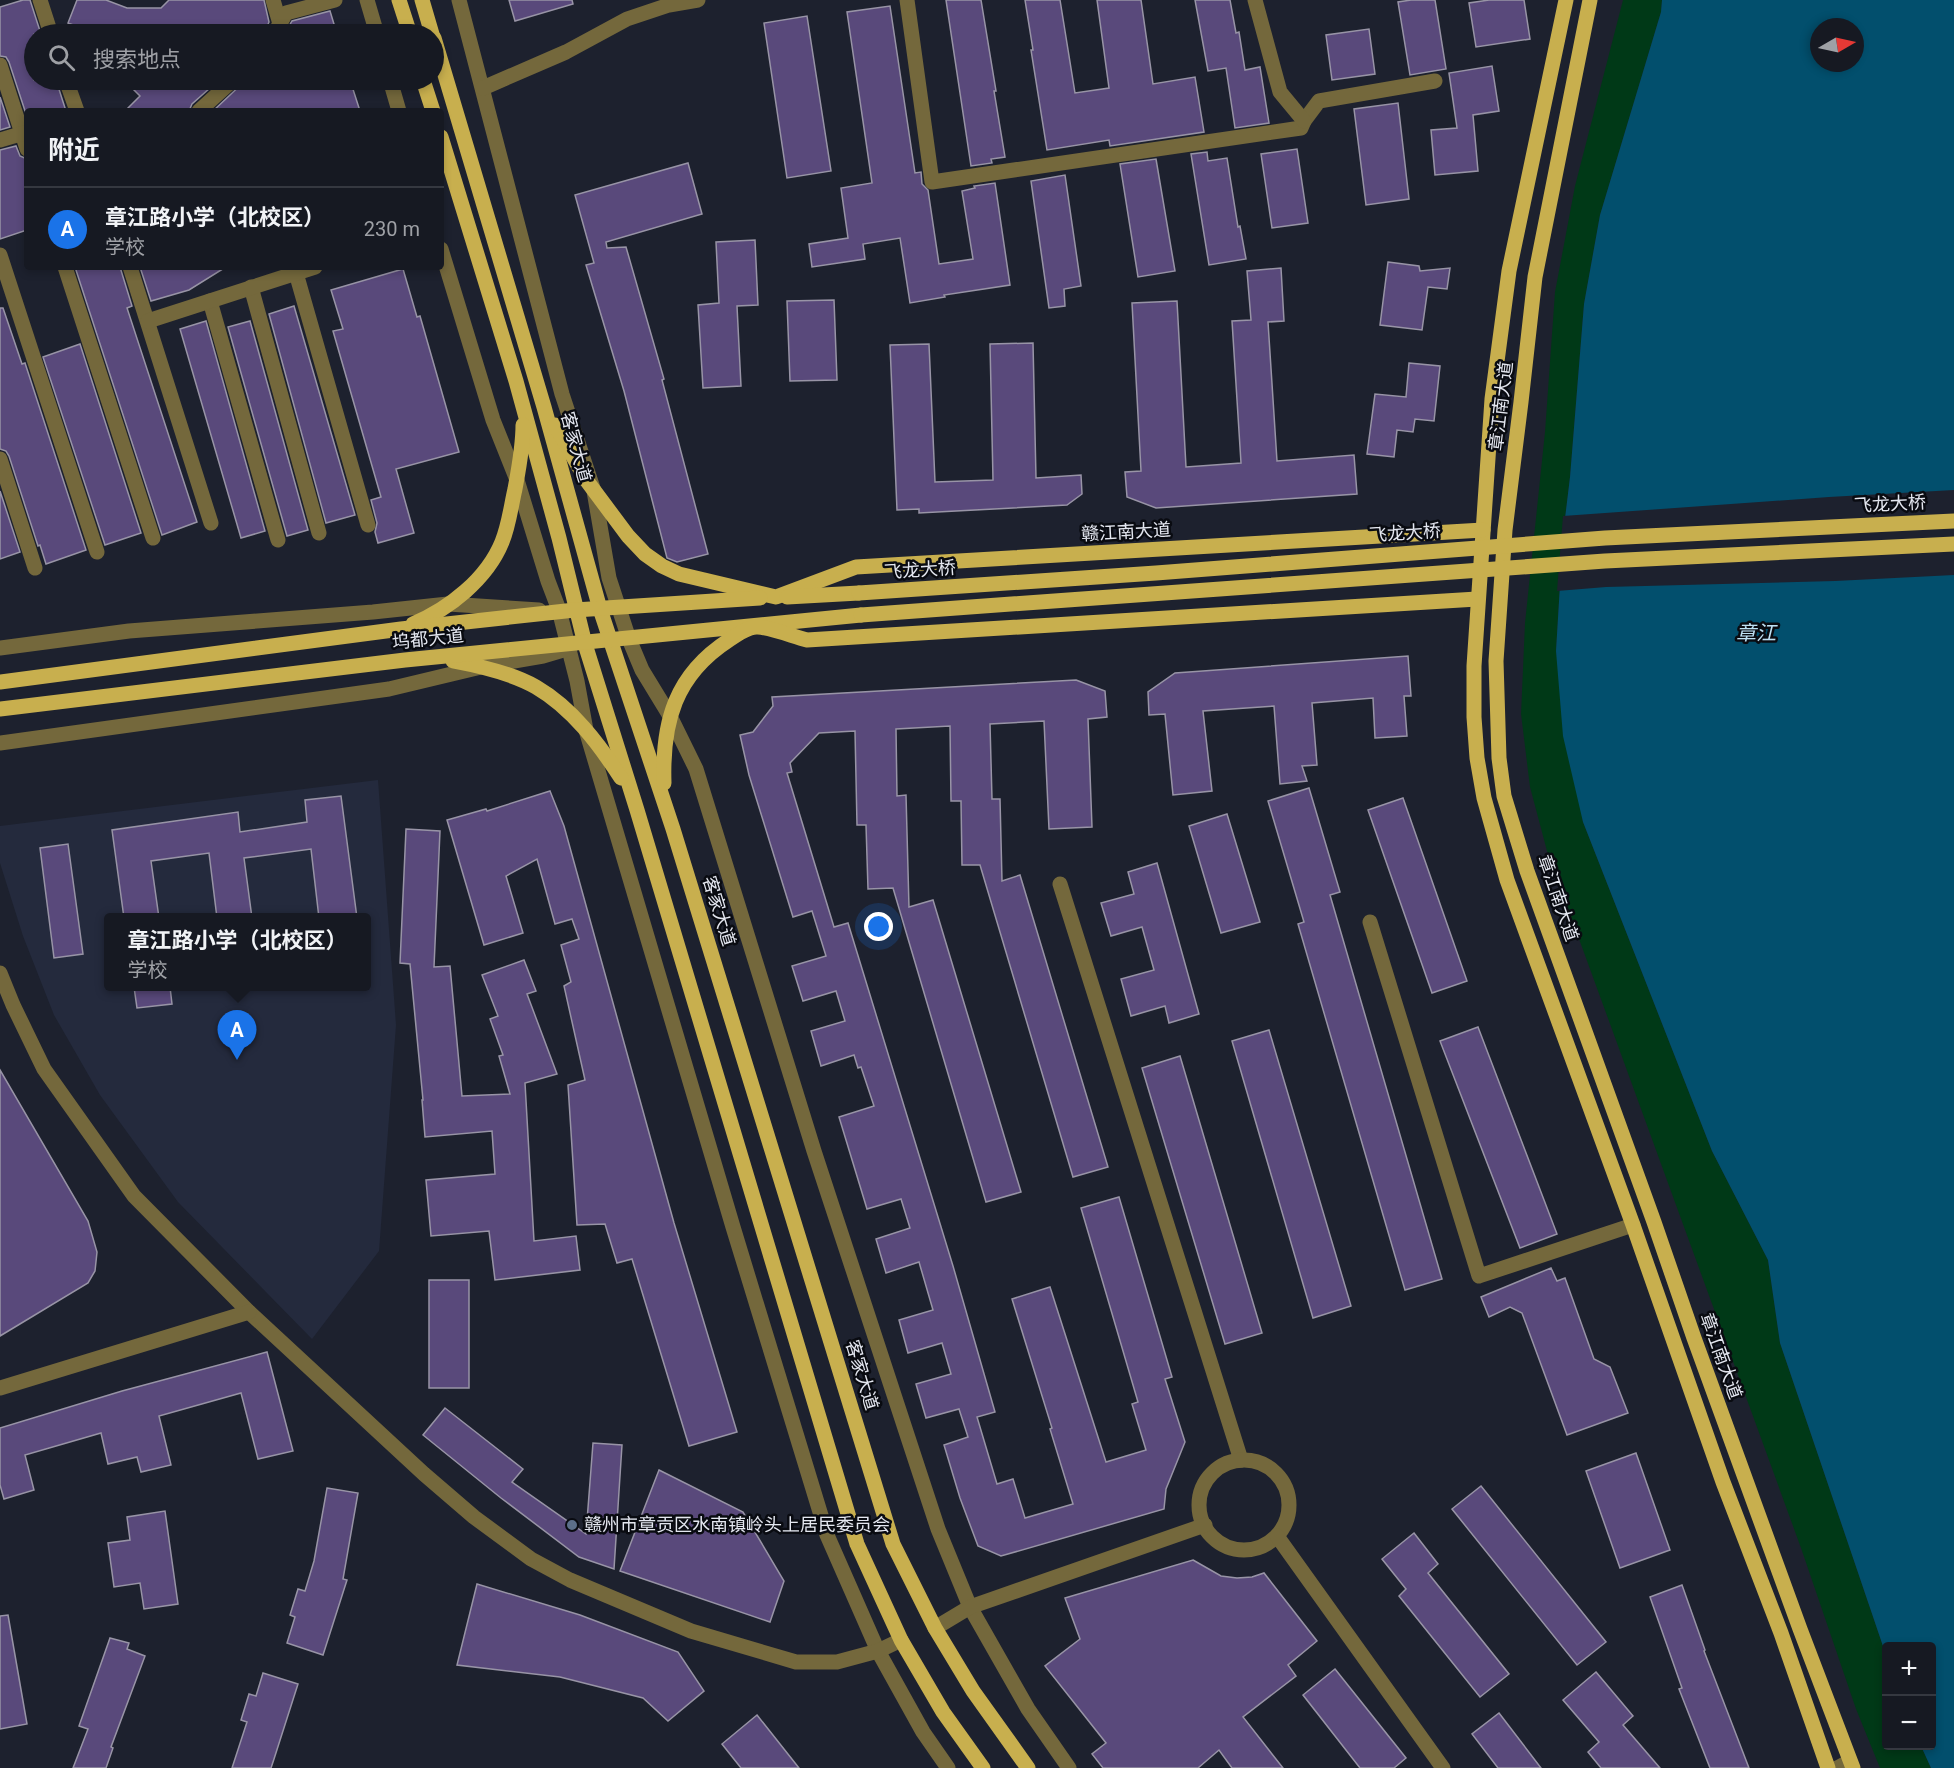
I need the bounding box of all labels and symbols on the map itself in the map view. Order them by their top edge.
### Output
north arrow [1810,18,1864,72]
street label: 章江南大道 [1485,360,1516,452]
street label: 客家大道 [557,409,596,484]
street label: 飞龙大桥 [1853,491,1926,516]
street label: 赣江南大道 [1080,519,1171,544]
street label: 飞龙大桥 [1368,520,1442,545]
street label: 飞龙大桥 [883,557,957,582]
water label: 章江 [1736,621,1778,645]
street label: 坞都大道 [391,624,465,653]
street label: 章江南大道 [1534,852,1583,944]
street label: 客家大道 [699,873,740,948]
your location [864,912,893,941]
pin: A [218,1010,256,1060]
street label: 章江南大道 [1696,1310,1747,1402]
street label: 客家大道 [842,1337,883,1412]
place label: 赣州市章贡区水南镇岭头上居民委员会 [584,1514,890,1535]
marker: 赣州市章贡区水南镇岭头上居民委员会 [565,1518,579,1532]

